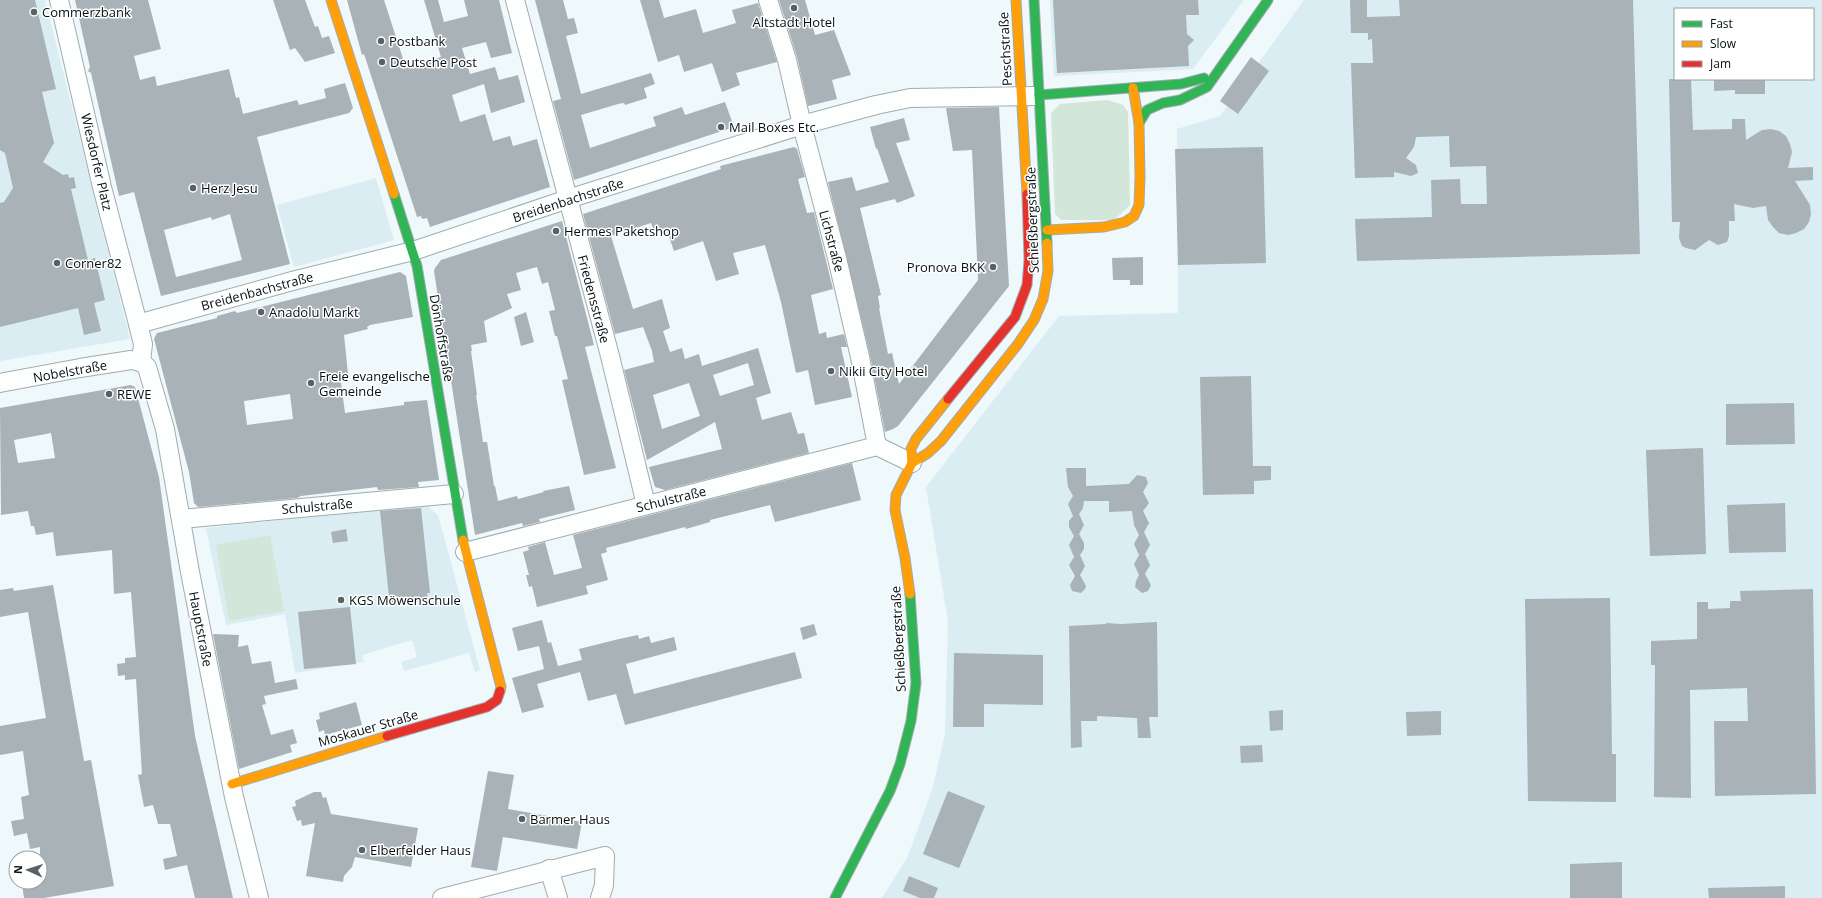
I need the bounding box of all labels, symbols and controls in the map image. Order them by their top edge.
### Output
place label: Commerzbank [42,3,131,21]
marker: Altstadt Hotel [789,3,799,13]
marker: Commerzbank [29,7,39,17]
legend [1674,8,1814,80]
street label: Peschstraße [994,11,1016,87]
place label: Altstadt Hotel [753,13,835,31]
text: Fast [1710,15,1733,32]
place label: Postbank [389,32,446,50]
text: Slow [1710,35,1737,52]
marker: Postbank [376,36,386,46]
place label: Deutsche Post [390,53,477,71]
text: Jam [1709,55,1731,72]
marker: Deutsche Post [377,57,387,67]
street label: Wiesdorfer Platz [77,112,117,212]
place label: Mail Boxes Etc. [729,118,819,136]
marker: Mail Boxes Etc. [716,122,726,132]
street label: Schießbergstraße [1021,167,1043,273]
street label: Breidenbachstraße [510,174,626,226]
place label: Herz Jesu [201,179,258,197]
marker: Herz Jesu [188,183,198,193]
street label: Lichstraße [815,208,849,274]
place label: Hermes Paketshop [564,222,679,240]
marker: Hermes Paketshop [551,226,561,236]
street label: Friedensstraße [574,253,614,345]
place label: Corner82 [65,254,122,272]
marker: Corner82 [52,258,62,268]
place label: Pronova BKK [907,258,985,276]
marker: Pronova BKK [988,262,998,272]
street label: Breidenbachstraße [199,267,315,315]
street label: Dönhoffstraße [425,293,459,383]
place label: Anadolu Markt [269,303,359,321]
marker: Anadolu Markt [256,307,266,317]
street label: Nobelstraße [32,356,108,386]
place label: Nikii City Hotel [839,362,927,380]
marker: Nikii City Hotel [826,366,836,376]
place label: Freie evangelische Gemeinde [319,367,430,400]
marker: Freie evangelische Gemeinde [306,378,316,388]
place label: REWE [117,385,151,403]
marker: REWE [104,389,114,399]
street label: Schulstraße [634,482,708,516]
street label: Schulstraße [281,494,353,518]
street label: Schießbergstraße [886,585,910,693]
street label: Hauptstraße [185,590,217,668]
place label: KGS Möwenschule [349,591,461,609]
marker: KGS Möwenschule [336,595,346,605]
street label: Moskauer Straße [316,705,420,751]
place label: Barmer Haus [530,810,610,828]
marker: Barmer Haus [517,814,527,824]
place label: Elberfelder Haus [370,841,471,859]
marker: Elberfelder Haus [357,845,367,855]
north arrow [8,850,48,890]
text: N [10,865,25,874]

